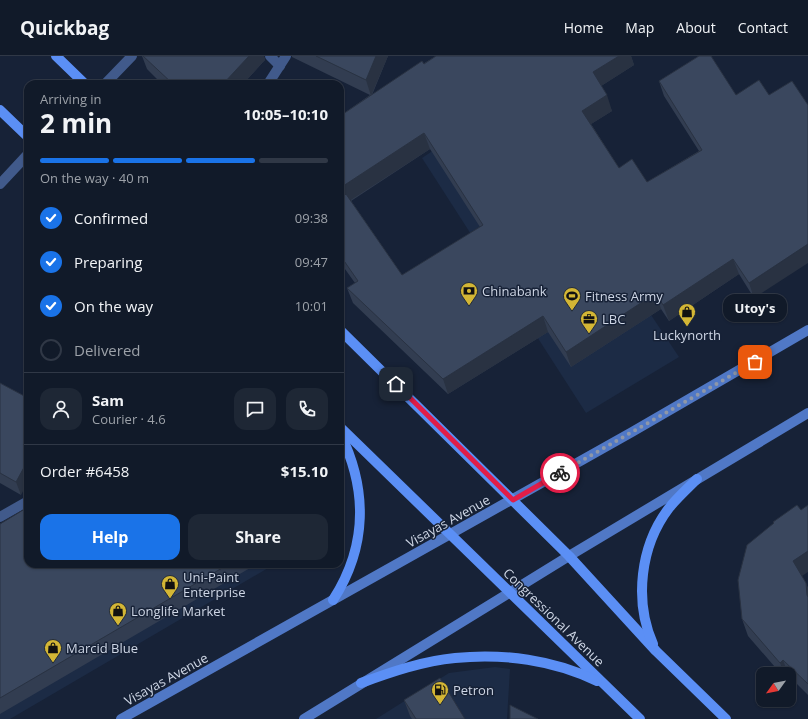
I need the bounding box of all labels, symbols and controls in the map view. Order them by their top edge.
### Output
text: Quickbag [20,15,109,41]
text: Home [564,18,603,37]
text: Map [625,18,654,37]
text: About [676,18,716,37]
text: Contact [738,18,788,37]
text: Arriving in [40,90,102,108]
text: 10:05–10:10 [243,104,328,124]
text: 2 min [40,105,112,141]
text: On the way · 40 m [40,169,149,187]
icon: check [40,207,62,229]
text: Confirmed [74,208,148,228]
text: 09:38 [295,209,328,227]
icon: check [40,251,62,273]
text: Preparing [74,252,142,272]
text: 09:47 [295,253,328,271]
bank icon: Chinabank [459,281,479,306]
place label: Chinabank [482,282,547,300]
sports icon: Fitness Army [562,286,582,311]
place label: Fitness Army [585,287,663,305]
callout: Utoy's [723,294,787,322]
icon: check [40,295,62,317]
text: On the way [74,296,153,316]
text: 10:01 [295,297,328,315]
text: Utoy's [735,299,775,317]
shop icon: Luckynorth [677,302,697,327]
office icon: LBC [579,309,599,334]
place label: LBC [602,310,625,328]
place label: Luckynorth [653,326,721,344]
text: Delivered [74,340,141,360]
pin [738,345,772,379]
icon: bag [744,351,766,373]
pin [379,367,413,401]
icon: home [385,373,407,395]
button: person [40,388,82,430]
button: chat [234,388,276,430]
button: phone [286,388,328,430]
text: Sam [92,390,124,410]
text: Courier · 4.6 [92,410,166,428]
courier [540,453,580,493]
text: Order #6458 [40,461,129,481]
text: $15.10 [281,461,328,481]
icon: bike [549,462,571,484]
street label: Visayas Avenue [403,491,493,551]
button: Help [40,514,180,560]
button: Share [188,514,328,560]
street label: Congressional Avenue [499,564,609,670]
place label: Uni-Paint Enterprise [183,568,246,601]
shop icon: Uni-Paint Enterprise [160,574,180,599]
shop icon: Longlife Market [108,601,128,626]
place label: Longlife Market [131,602,226,620]
shop icon: Marcid Blue [43,638,63,663]
place label: Marcid Blue [66,639,138,657]
street label: Visayas Avenue [121,649,211,709]
north arrow [756,667,796,707]
map controls [756,667,796,707]
fuel station icon: Petron [430,680,450,705]
place label: Petron [453,681,494,699]

